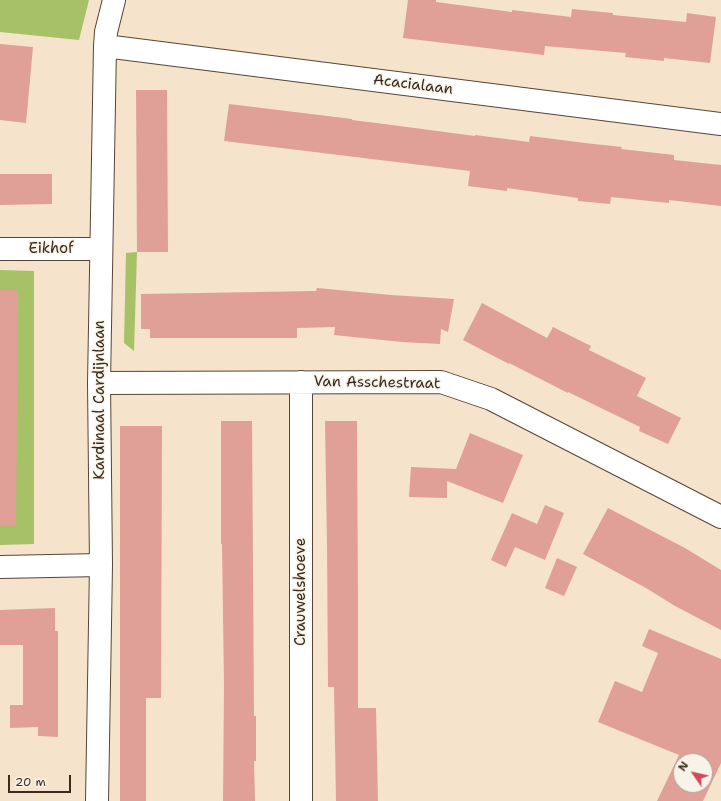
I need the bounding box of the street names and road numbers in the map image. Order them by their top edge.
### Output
street label: Acacialaan [372,71,454,99]
street label: Eikhof [28,240,74,258]
street label: Kardinaal Cardijnlaan [91,320,109,480]
street label: Van Asschestraat [313,373,441,393]
street label: Crauwelshoeve [292,538,310,646]

